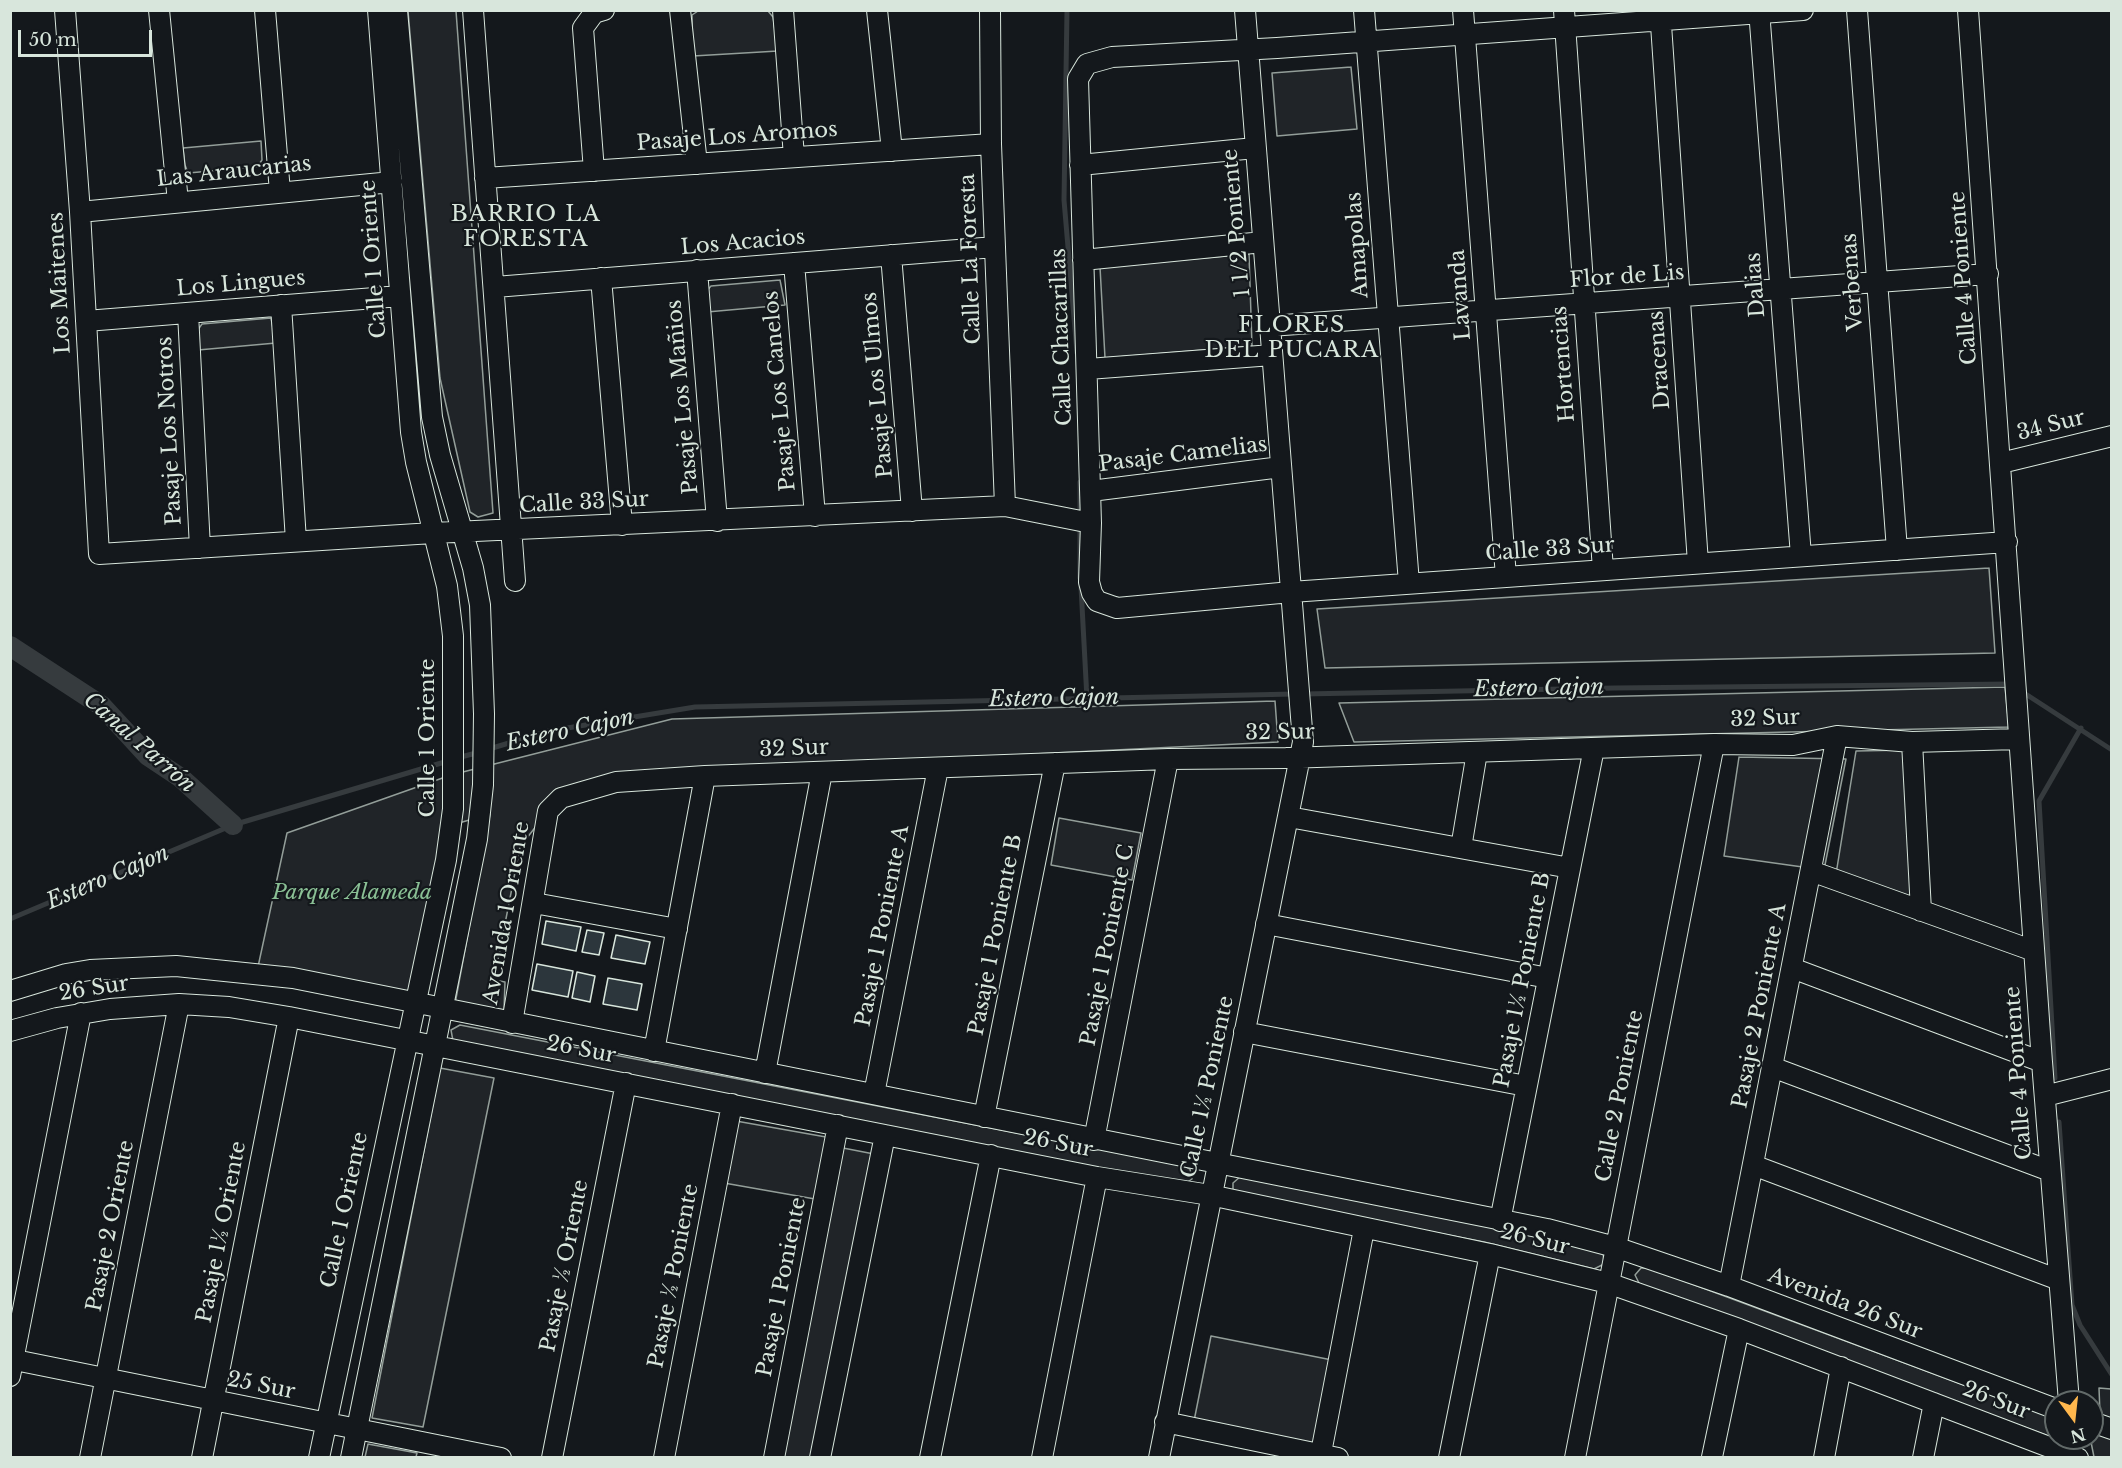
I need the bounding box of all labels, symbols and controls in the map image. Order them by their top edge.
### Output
scale bar [21,18,154,56]
text: 50 m [29,29,77,51]
street label: Pasaje Los Aromos [636,117,838,157]
street label: 1 1/2 Poniente [1218,148,1256,298]
street label: Las Araucarias [155,151,313,193]
street label: Calle La Foresta [955,173,987,345]
street label: Calle 1 Oriente [356,179,392,339]
street label: Calle 4 Poniente [1945,190,1983,366]
street label: Amapolas [1342,191,1374,299]
district label: BARRIO LA FORESTA [451,202,601,254]
street label: Los Maitenes [44,211,76,355]
street label: Los Acacios [680,225,806,261]
street label: Verbenas [1837,232,1869,332]
street label: Calle Chacarillas [1046,248,1078,426]
street label: Lavanda [1445,249,1477,341]
street label: Dalias [1741,252,1771,318]
street label: Flor de Lis [1569,260,1685,294]
street label: Los Lingues [175,266,307,302]
street label: Pasaje Los Canelos [759,290,801,492]
street label: Pasaje Los Ulmos [857,291,899,479]
street label: Pasaje Los Mañios [662,299,704,495]
street label: Hortencias [1547,305,1581,423]
street label: Dracenas [1644,310,1676,410]
district label: FLORES DEL PUCARA [1204,313,1380,364]
street label: Pasaje Los Notros [152,336,188,526]
street label: 34 Sur [2015,405,2087,447]
street label: Pasaje Camelias [1097,432,1269,478]
street label: Calle 33 Sur [519,487,649,519]
street label: Calle 33 Sur [1484,533,1616,567]
street label: Calle 1 Oriente [415,658,441,818]
water label: Estero Cajon [1473,675,1605,703]
water label: Estero Cajon [988,685,1120,713]
water label: Canal Parrón [78,687,200,799]
water label: Estero Cajon [503,705,637,757]
street label: 32 Sur [1730,705,1800,733]
street label: 32 Sur [1245,720,1315,746]
street label: 32 Sur [759,735,829,763]
street label: Avenida 1Oriente [478,819,536,1007]
street label: Pasaje 1 Poniente A [851,823,915,1029]
street label: Pasaje 1 Poniente B [964,832,1028,1038]
water label: Estero Cajon [43,840,173,916]
street label: Pasaje 1 Poniente C [1076,842,1140,1048]
street label: Pasaje 1½ Poniente B [1490,870,1556,1090]
park label: Parque Alameda [272,880,432,906]
street label: Pasaje 2 Poniente A [1728,901,1792,1111]
street label: 26 Sur [57,971,131,1007]
street label: Calle 4 Poniente [2000,985,2038,1161]
street label: Calle 1½ Poniente [1176,994,1240,1180]
street label: Calle 2 Poniente [1591,1008,1649,1184]
street label: 26 Sur [544,1031,618,1069]
street label: 26 Sur [1021,1125,1095,1163]
street label: Calle 1 Oriente [316,1130,374,1290]
street label: Pasaje 2 Oriente [82,1138,140,1314]
street label: Pasaje 1½ Oriente [192,1139,252,1325]
street label: Pasaje ½ Oriente [536,1178,594,1354]
street label: Pasaje ½ Poniente [644,1182,704,1370]
street label: Pasaje 1 Poniente [752,1195,812,1379]
street label: 26 Sur [1498,1219,1572,1261]
street label: Avenida 26 Sur [1764,1263,1926,1345]
street label: 25 Sur [225,1367,297,1405]
street label: 26 Sur [1959,1377,2033,1425]
north arrow [2044,1390,2104,1450]
text: N [2068,1424,2088,1447]

